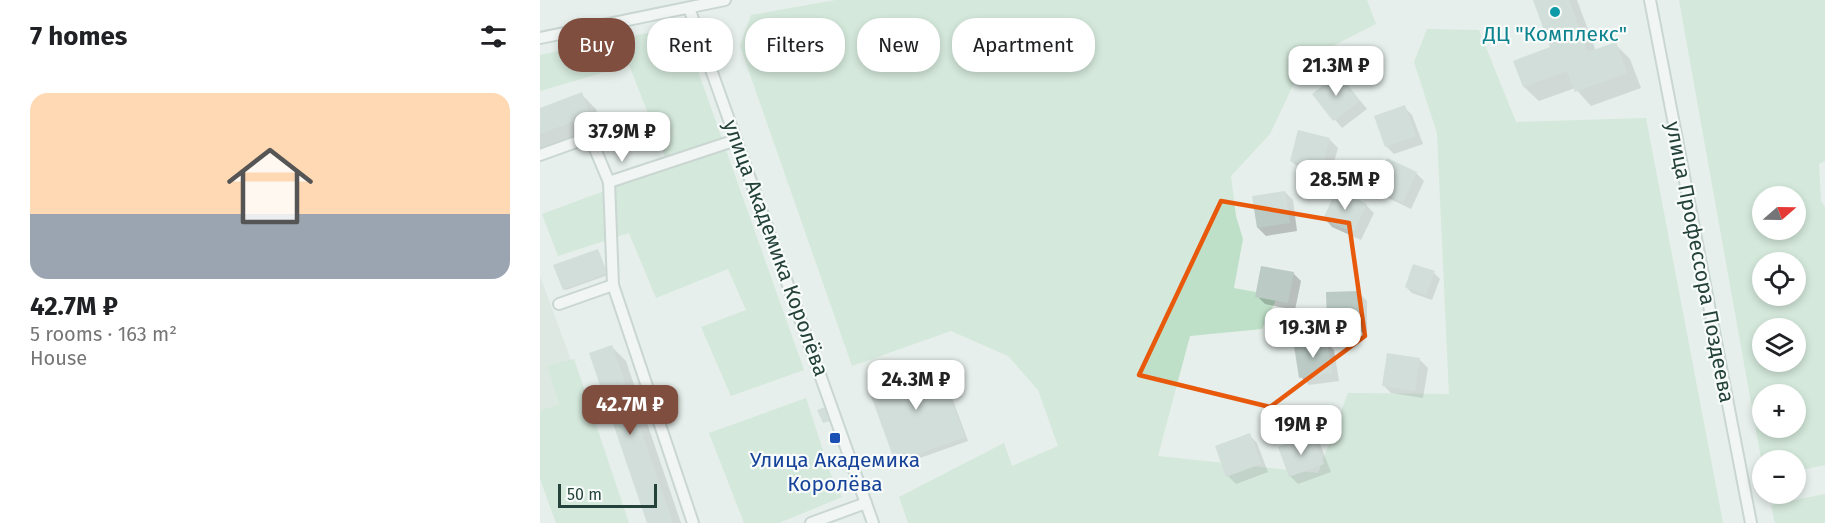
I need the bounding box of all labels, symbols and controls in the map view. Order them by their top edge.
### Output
marker: ДЦ "Комплекс" [1548,5,1562,19]
chip: Buy [558,18,635,72]
chip: Rent [647,18,733,72]
chip: Filters [745,18,845,72]
chip: New [857,18,940,72]
chip: Apartment [952,18,1095,72]
icon: filters [477,20,510,53]
text: 7 homes [30,21,127,52]
place label: ДЦ "Комплекс" [1482,21,1627,47]
pin: 21.3M ₽ [1281,46,1391,97]
text: 21.3M ₽ [1302,53,1370,77]
pin: 37.9M ₽ [567,112,677,163]
street label: улица Академика Королёва [717,116,835,380]
text: 37.9M ₽ [588,119,656,143]
street label: улица Профессора Поздеева [1660,119,1740,405]
icon: home [216,132,324,240]
pin: 28.5M ₽ [1290,160,1400,211]
text: 28.5M ₽ [1310,167,1380,191]
north arrow [1752,186,1806,240]
map controls [1752,186,1806,504]
button: locate [1752,252,1806,306]
text: 42.7M ₽ [30,291,118,322]
pin: 19.3M ₽ [1258,308,1368,359]
text: 19.3M ₽ [1279,315,1347,339]
button: layers [1752,318,1806,372]
text: 5 rooms · 163 m² [30,322,177,346]
text: House [30,346,87,370]
pin: 24.3M ₽ [861,360,971,411]
text: 24.3M ₽ [882,367,950,391]
button: + [1752,384,1806,438]
pin: 42.7M ₽ [575,385,685,436]
text: 42.7M ₽ [596,392,664,416]
pin: 19M ₽ [1259,405,1343,456]
text: 19M ₽ [1275,412,1327,436]
marker: Улица Академика Королёва [828,431,842,445]
place label: Улица Академика Королёва [750,447,920,497]
button: − [1752,450,1806,504]
scale bar [558,481,657,508]
text: 50 m [567,485,602,504]

